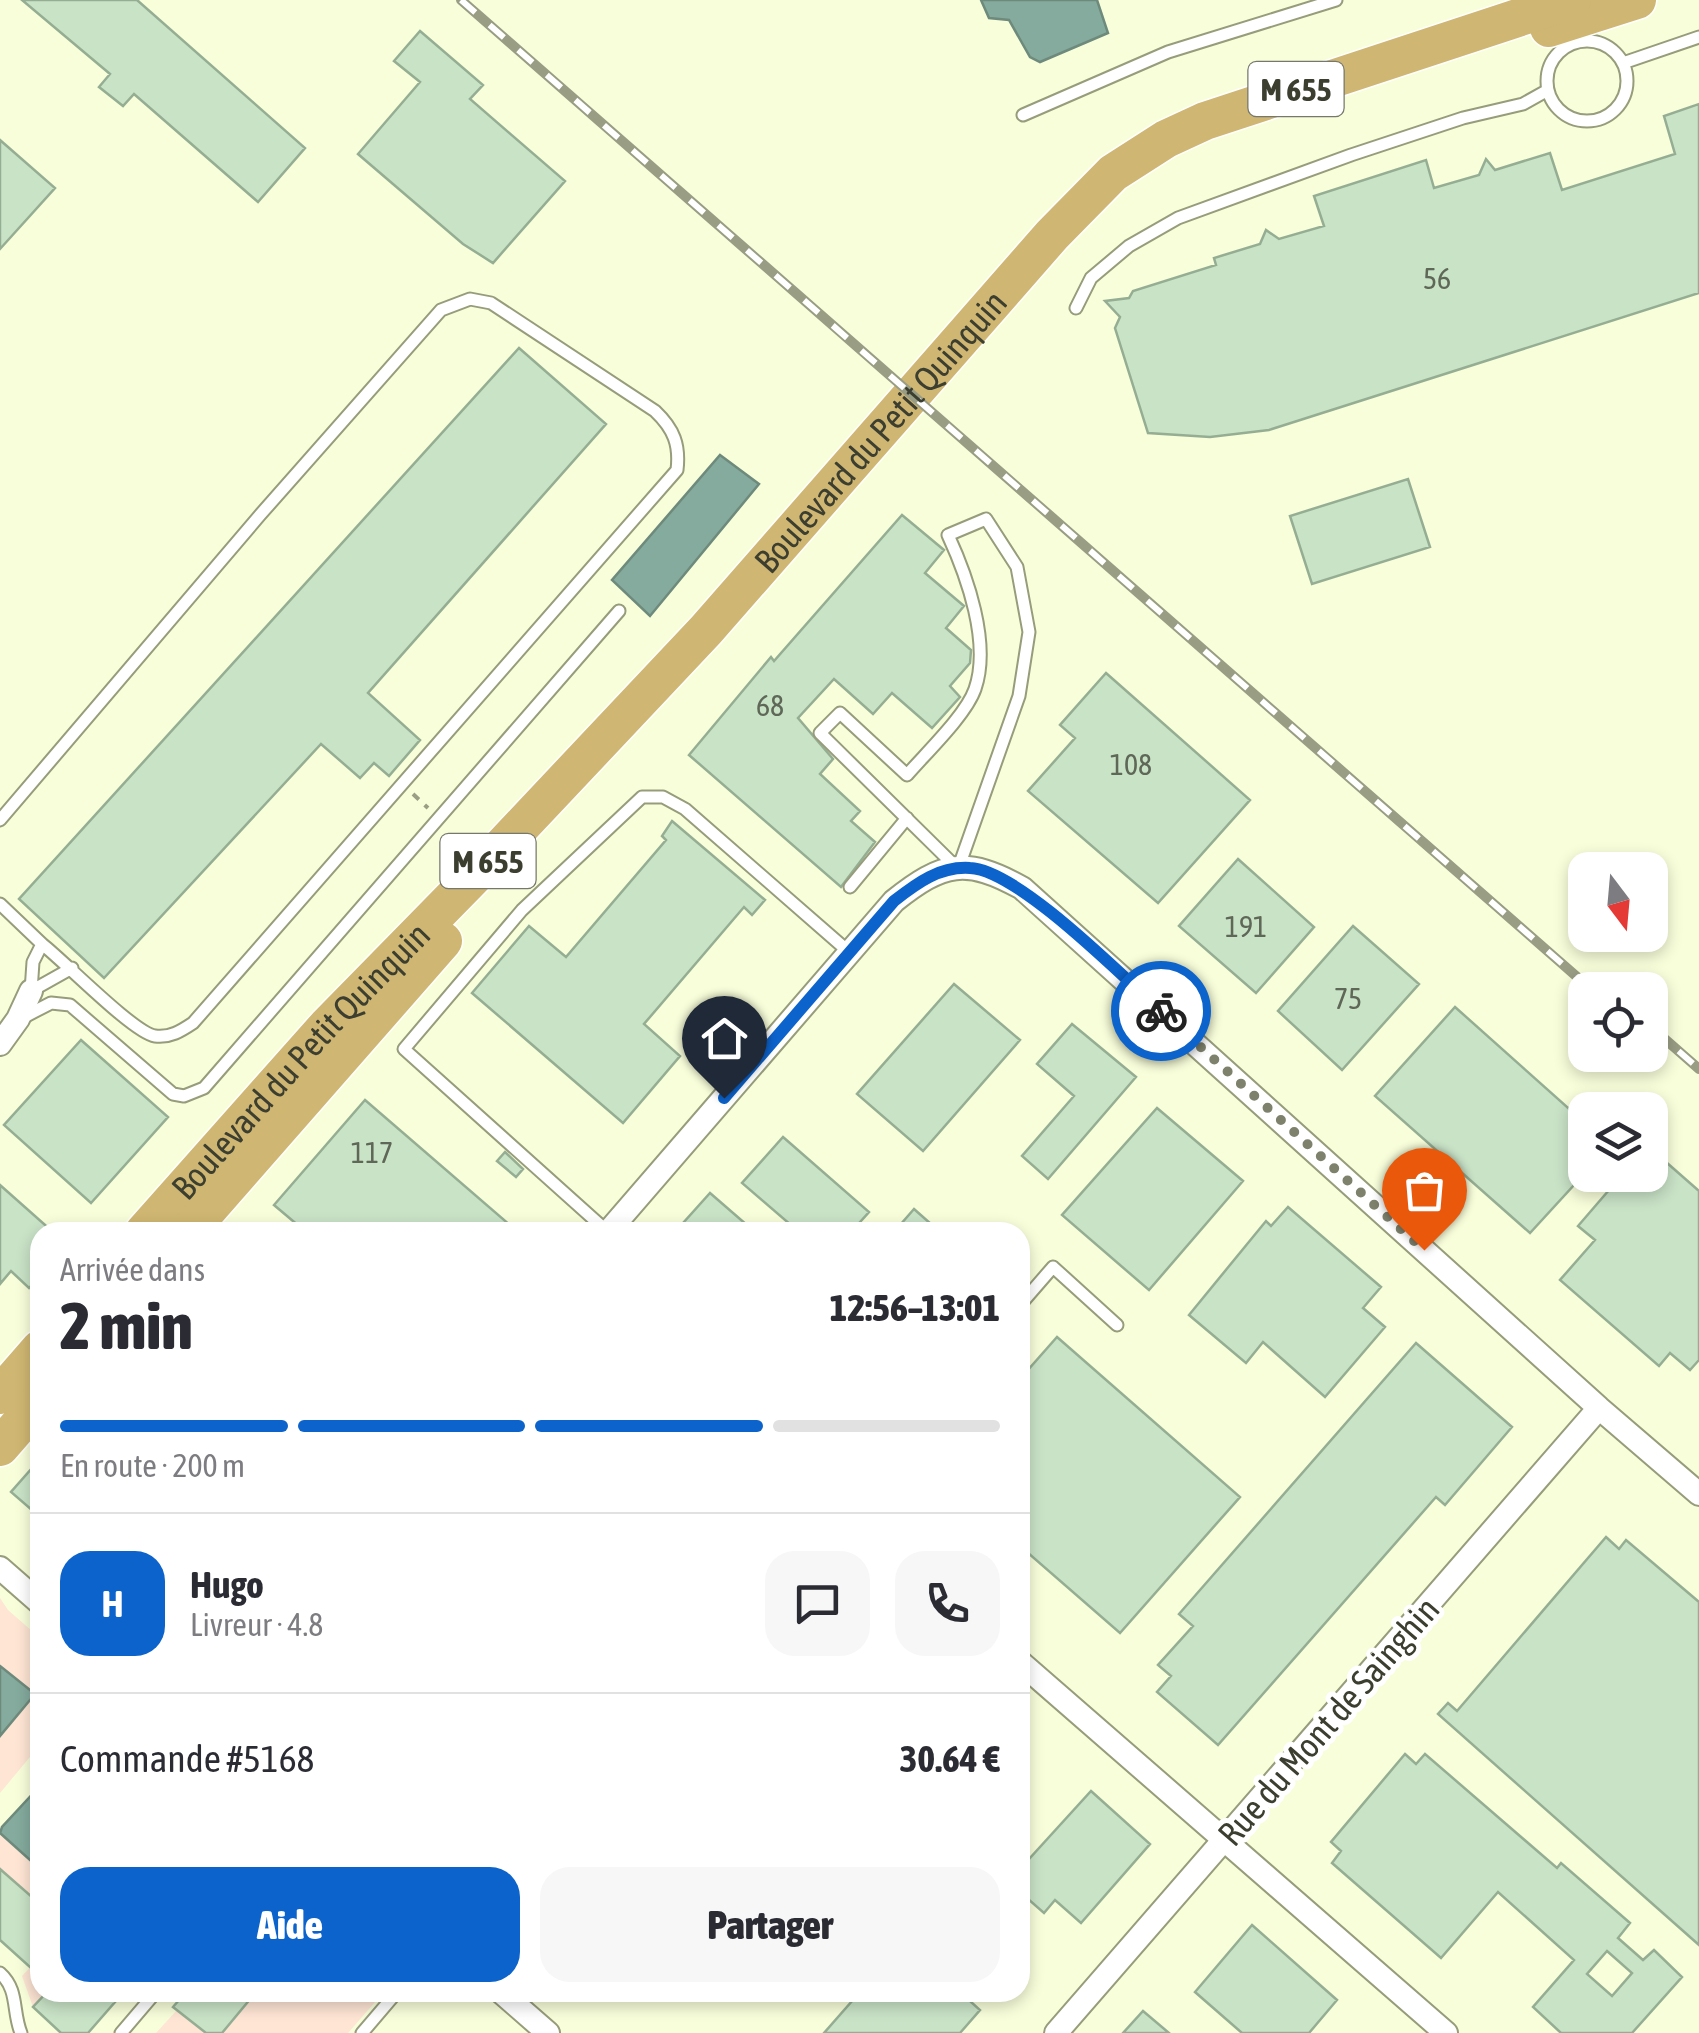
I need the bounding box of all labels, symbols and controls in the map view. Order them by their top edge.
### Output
road number: M 655 [1248,62,1344,116]
house number: 56 [1423,261,1451,295]
street label: Boulevard du Petit Quinquin [746,282,1014,580]
house number: 68 [756,688,784,722]
house number: 108 [1110,747,1152,781]
road number: M 655 [440,834,536,888]
north arrow [1568,852,1668,952]
map controls [1568,852,1668,1192]
house number: 191 [1225,909,1267,943]
street label: Boulevard du Petit Quinquin [163,914,437,1207]
courier [1111,961,1211,1061]
button: locate [1568,972,1668,1072]
house number: 75 [1334,981,1362,1015]
icon: bike [1134,984,1189,1039]
pin [682,996,767,1099]
icon: home [697,1011,752,1066]
button: layers [1568,1092,1668,1192]
house number: 117 [351,1135,393,1169]
pin [1382,1148,1467,1251]
icon: bag [1397,1163,1452,1218]
text: Arrivée dans [60,1251,205,1288]
text: 12:56–13:01 [830,1286,1000,1329]
text: 2 min [60,1288,193,1363]
text: En route · 200 m [60,1447,245,1484]
button: chat [765,1551,870,1656]
button: phone [895,1551,1000,1656]
text: Hugo [190,1563,264,1606]
text: H [101,1582,124,1625]
street label: Rue du Mont de Sainghin [1209,1589,1447,1853]
text: Livreur · 4.8 [190,1606,323,1643]
text: Commande #5168 [60,1737,314,1780]
text: 30.64 € [899,1737,1000,1780]
button: Aide [60,1867,520,1982]
button: Partager [540,1867,1000,1982]

